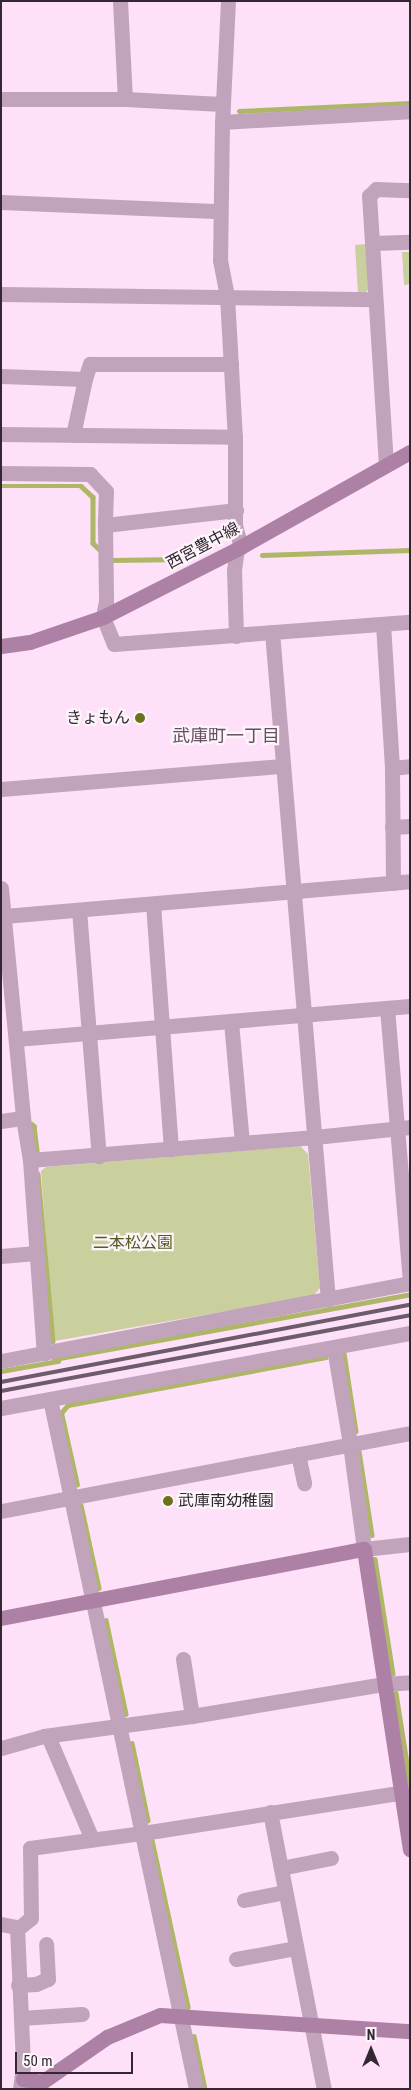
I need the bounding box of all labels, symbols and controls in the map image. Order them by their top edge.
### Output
street label: 西宮豊中線 [163,519,243,573]
place label: きょもん [66,708,130,728]
marker: きょもん [134,712,146,724]
district label: 武庫町一丁目 [172,725,280,747]
park label: 二本松公園 [93,1233,173,1253]
place label: 武庫南幼稚園 [178,1491,274,1511]
marker: 武庫南幼稚園 [162,1495,174,1507]
north arrow [346,2025,396,2075]
text: N [367,2027,375,2043]
scale bar [18,2042,135,2074]
text: 50 m [23,2052,53,2070]

